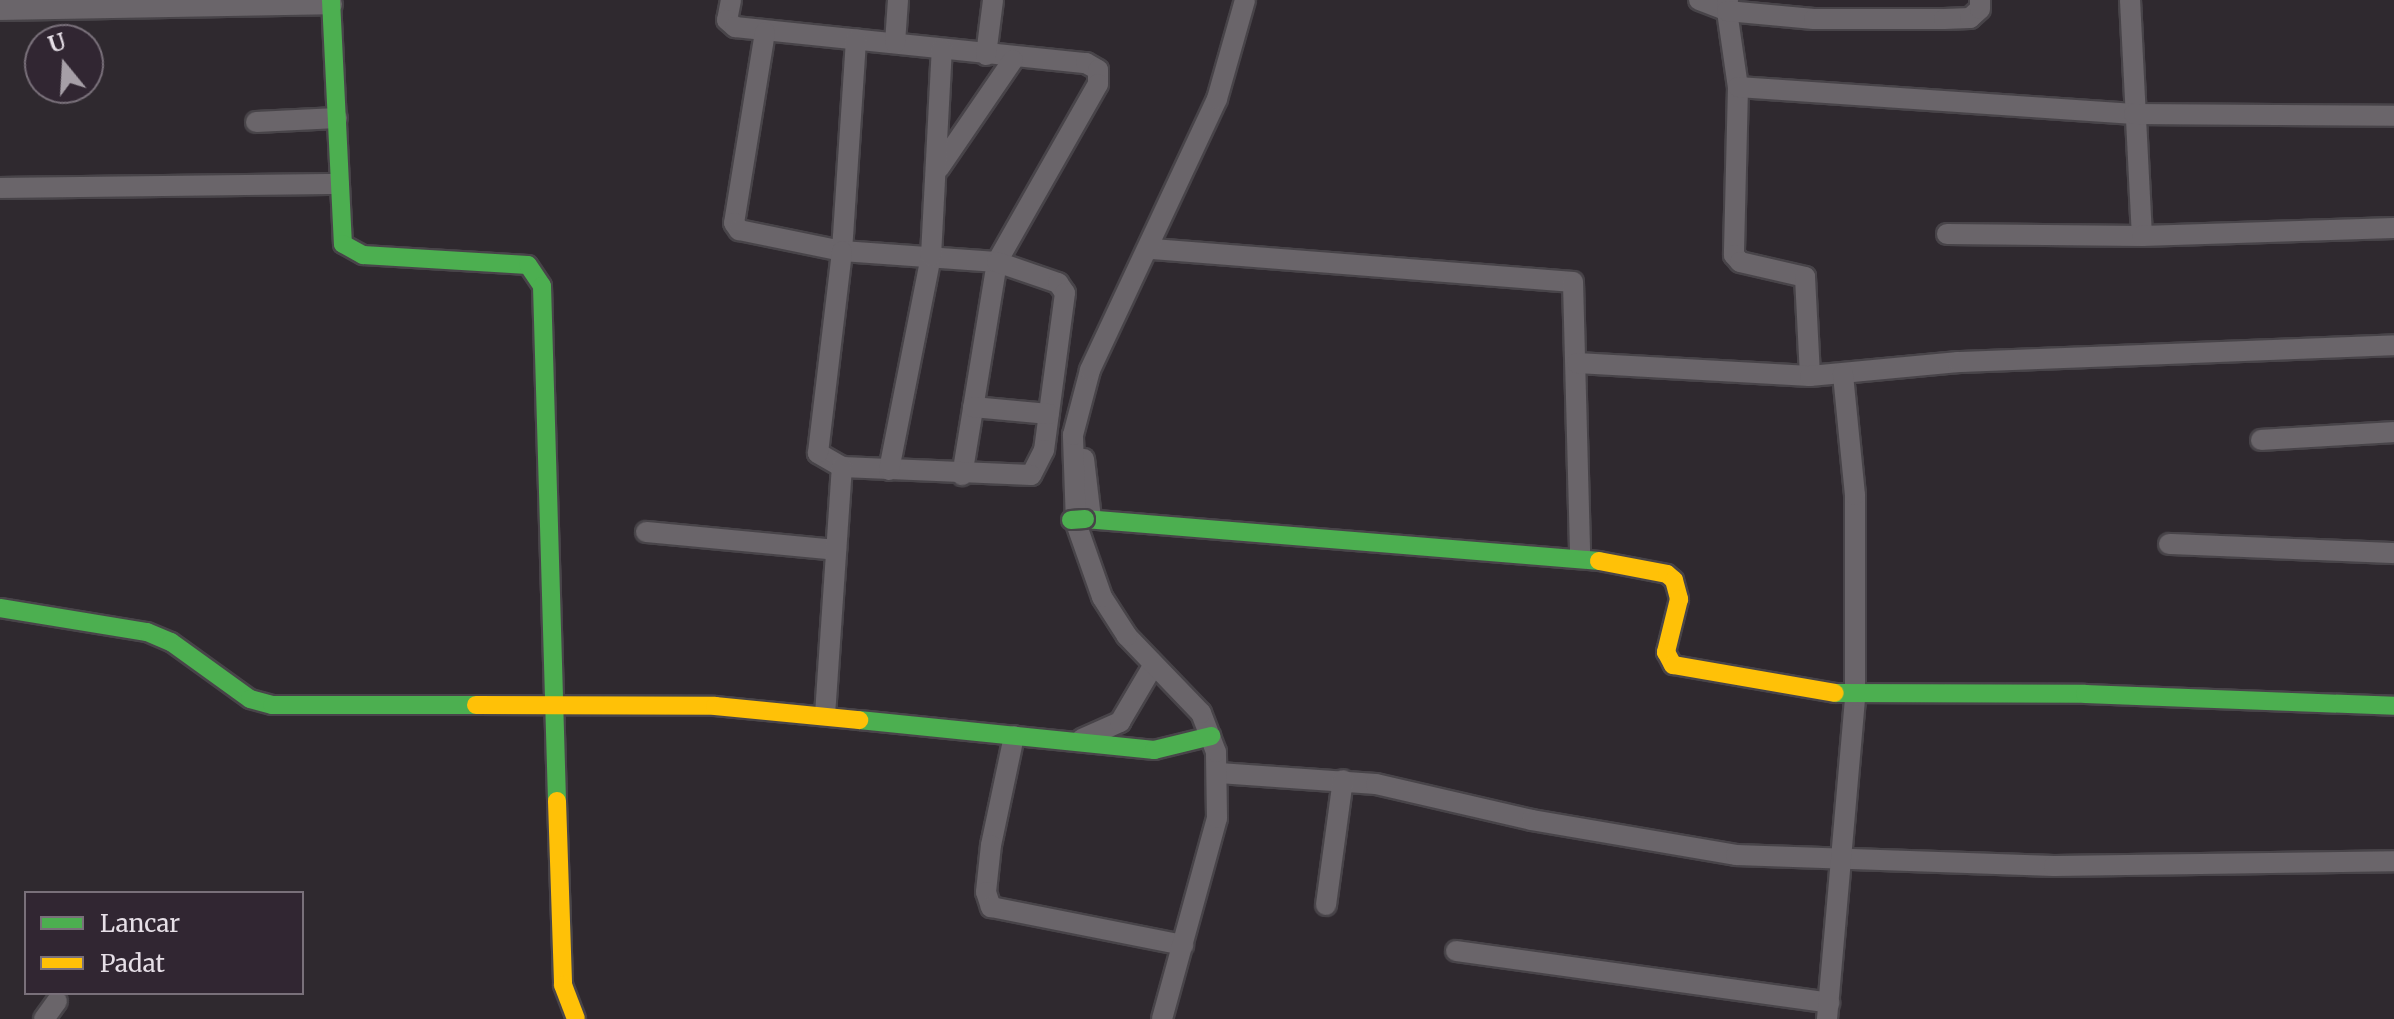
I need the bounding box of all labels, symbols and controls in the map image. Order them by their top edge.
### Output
north arrow [24,24,104,104]
text: U [45,27,69,59]
legend [24,891,304,995]
text: Lancar [100,908,180,939]
text: Padat [100,948,165,979]

